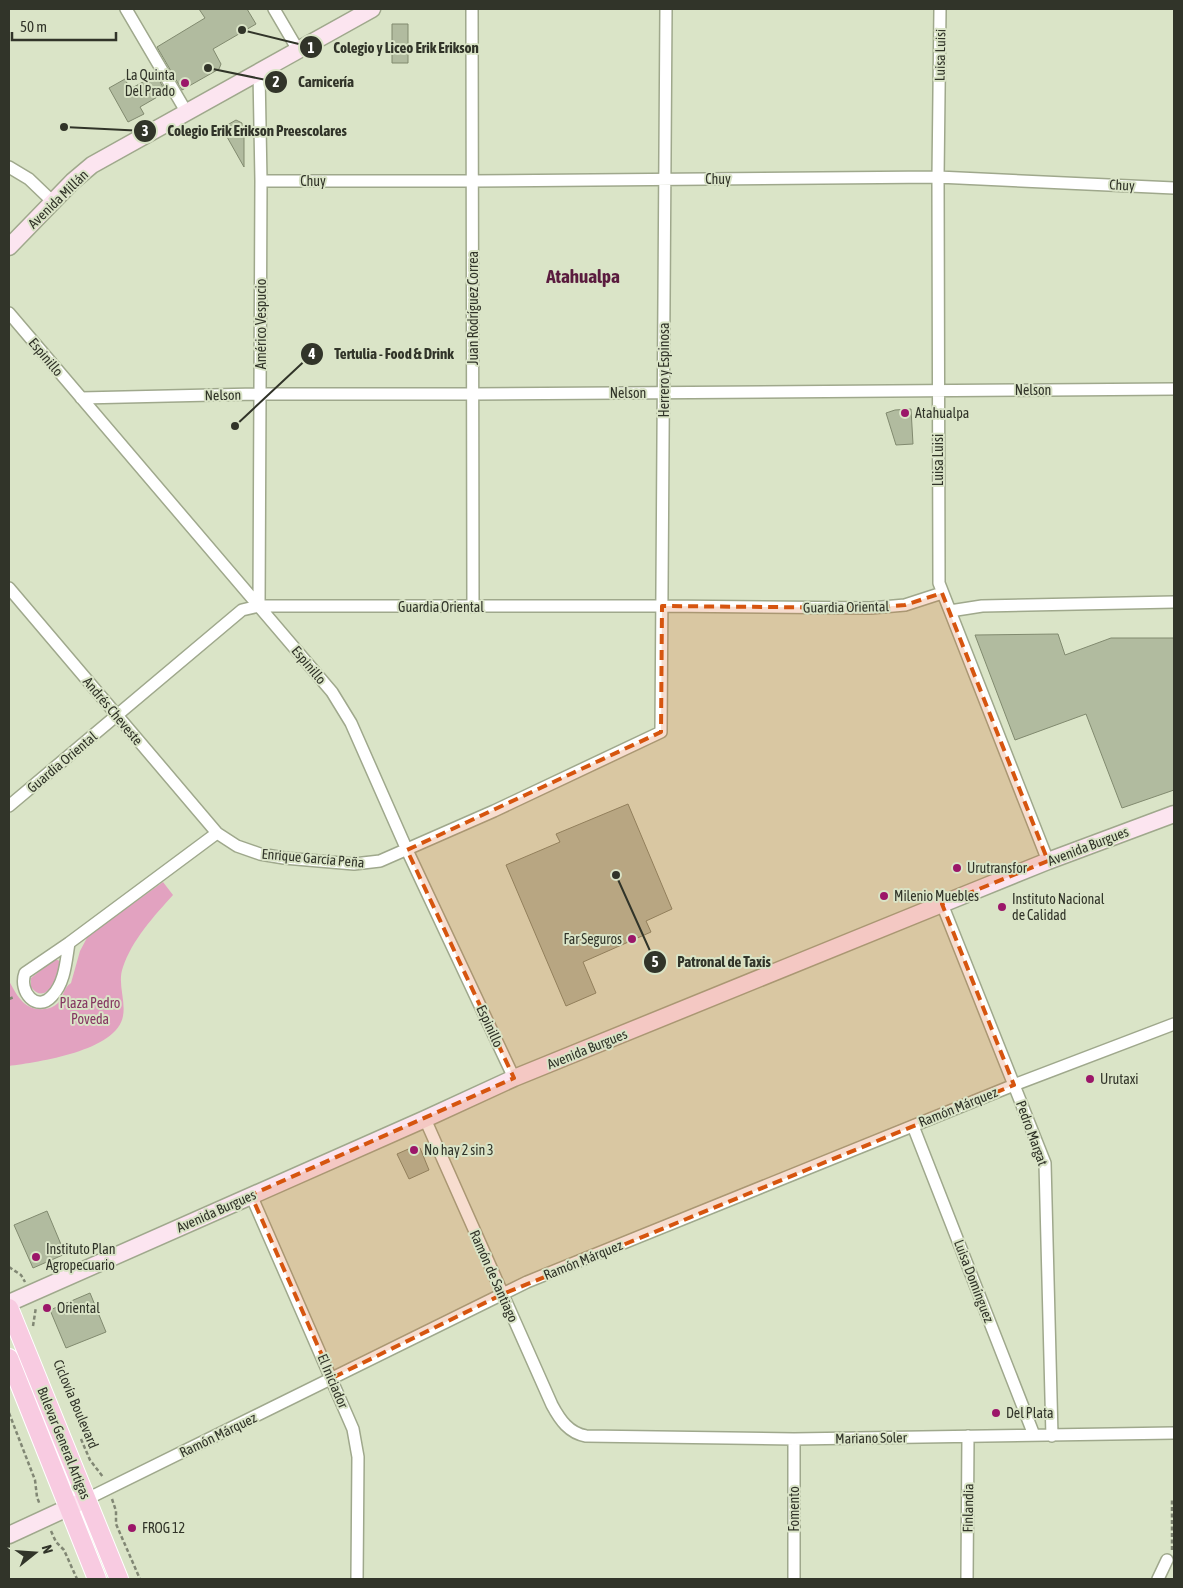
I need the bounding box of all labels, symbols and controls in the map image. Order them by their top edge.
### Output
scale bar [12,10,116,42]
text: 50 m [20,18,47,35]
street label: Luisa Luisi [932,29,948,81]
callout: Colegio y Liceo Erik Erikson [298,32,489,62]
text: 1 [307,39,315,56]
text: Colegio y Liceo Erik Erikson [333,39,479,56]
place label: La Quinta Del Prado [125,67,175,99]
callout: Carnicería [263,67,364,97]
text: 2 [272,73,280,90]
text: Carnicería [298,73,354,90]
marker: La Quinta Del Prado [179,77,191,89]
callout: Colegio Erik Erikson Preescolares [132,116,357,146]
text: 3 [141,122,149,139]
text: Colegio Erik Erikson Preescolares [167,122,347,139]
street label: Avenida Millán [25,166,91,232]
street label: Chuy [705,171,731,187]
street label: Chuy [300,173,326,189]
street label: Chuy [1109,176,1135,194]
street label: Juan Rodríguez Correa [465,251,481,365]
district label: Atahualpa [545,265,620,287]
street label: Américo Vespucio [253,279,269,369]
street label: Herrero y Espinosa [656,322,672,418]
street label: Espinillo [26,335,66,379]
callout: Tertulia - Food & Drink [300,339,464,369]
text: 4 [307,345,316,362]
text: Tertulia - Food & Drink [334,345,454,362]
street label: Nelson [1015,382,1051,398]
street label: Nelson [610,385,646,401]
street label: Nelson [205,387,241,403]
place label: Atahualpa [915,405,969,421]
marker: Atahualpa [899,407,911,419]
street label: Luisa Luisi [930,434,946,486]
street label: Guardia Oriental [803,598,889,616]
street label: Guardia Oriental [398,599,484,615]
street label: Espinillo [289,643,329,687]
street label: Andrés Cheveste [80,674,146,748]
street label: Guardia Oriental [24,728,100,796]
street label: Avenida Burgues [1045,823,1131,869]
street label: Enrique García Peña [261,846,365,870]
place label: Urutransfor [967,860,1028,876]
marker: Urutransfor [951,862,963,874]
place label: Milenio Muebles [894,888,979,904]
marker: Milenio Muebles [878,890,890,902]
place label: Instituto Nacional de Calidad [1012,891,1105,923]
marker: Instituto Nacional de Calidad [996,901,1008,913]
place label: Far Seguros [563,931,622,947]
marker: Far Seguros [626,933,638,945]
callout: Patronal de Taxis [642,947,781,977]
text: 5 [651,953,659,970]
text: Patronal de Taxis [677,953,771,970]
park label: Plaza Pedro Poveda [60,995,120,1027]
street label: Espinillo [473,1002,507,1050]
street label: Avenida Burgues [545,1026,630,1072]
place label: Urutaxi [1100,1071,1139,1087]
marker: Urutaxi [1084,1073,1096,1085]
street label: Ramón Márquez [916,1084,1000,1130]
street label: Pedro Margat [1013,1098,1051,1168]
place label: No hay 2 sin 3 [424,1142,494,1158]
marker: No hay 2 sin 3 [408,1144,420,1156]
street label: Avenida Burgues [174,1186,258,1236]
street label: Ramón de Santiago [467,1227,521,1325]
street label: Ramón Márquez [541,1237,625,1283]
street label: Luisa Domínguez [951,1237,997,1325]
place label: Instituto Plan Agropecuario [46,1241,116,1273]
marker: Instituto Plan Agropecuario [30,1251,42,1263]
place label: Oriental [57,1300,100,1316]
marker: Oriental [41,1302,53,1314]
street label: El Iniciador [314,1351,352,1411]
street label: Ciclovía Boulevard [50,1357,102,1451]
street label: Bulevar General Artigas [34,1385,94,1501]
place label: Del Plata [1006,1405,1053,1421]
marker: Del Plata [990,1407,1002,1419]
street label: Ramón Márquez [177,1409,259,1461]
street label: Mariano Soler [835,1429,908,1447]
street label: Finlandia [960,1483,976,1533]
street label: Fomento [786,1486,802,1532]
place label: FROG 12 [142,1520,185,1536]
marker: FROG 12 [126,1522,138,1534]
north arrow [10,1528,60,1578]
text: N [39,1543,56,1555]

